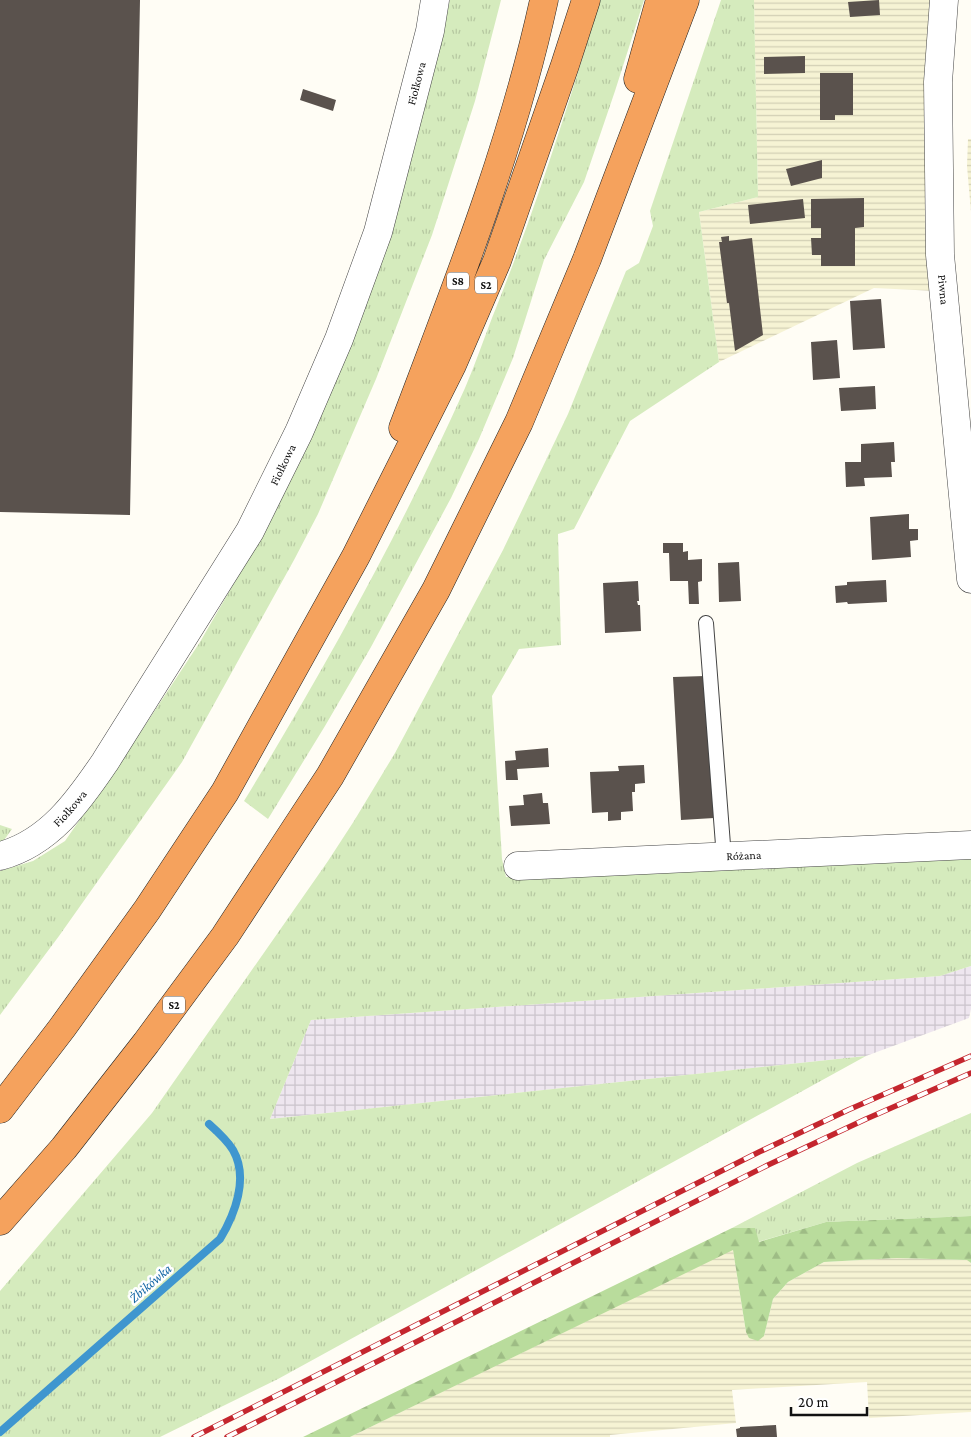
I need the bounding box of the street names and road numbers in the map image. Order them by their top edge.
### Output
street label: Fiołkowa [404,60,429,107]
road number: S8 [447,272,469,290]
street label: Piwna [935,274,952,306]
road number: S2 [475,276,497,294]
street label: Fiołkowa [267,441,299,487]
street label: Fiołkowa [50,787,90,830]
street label: Różana [726,848,762,863]
road number: S2 [163,996,185,1014]

